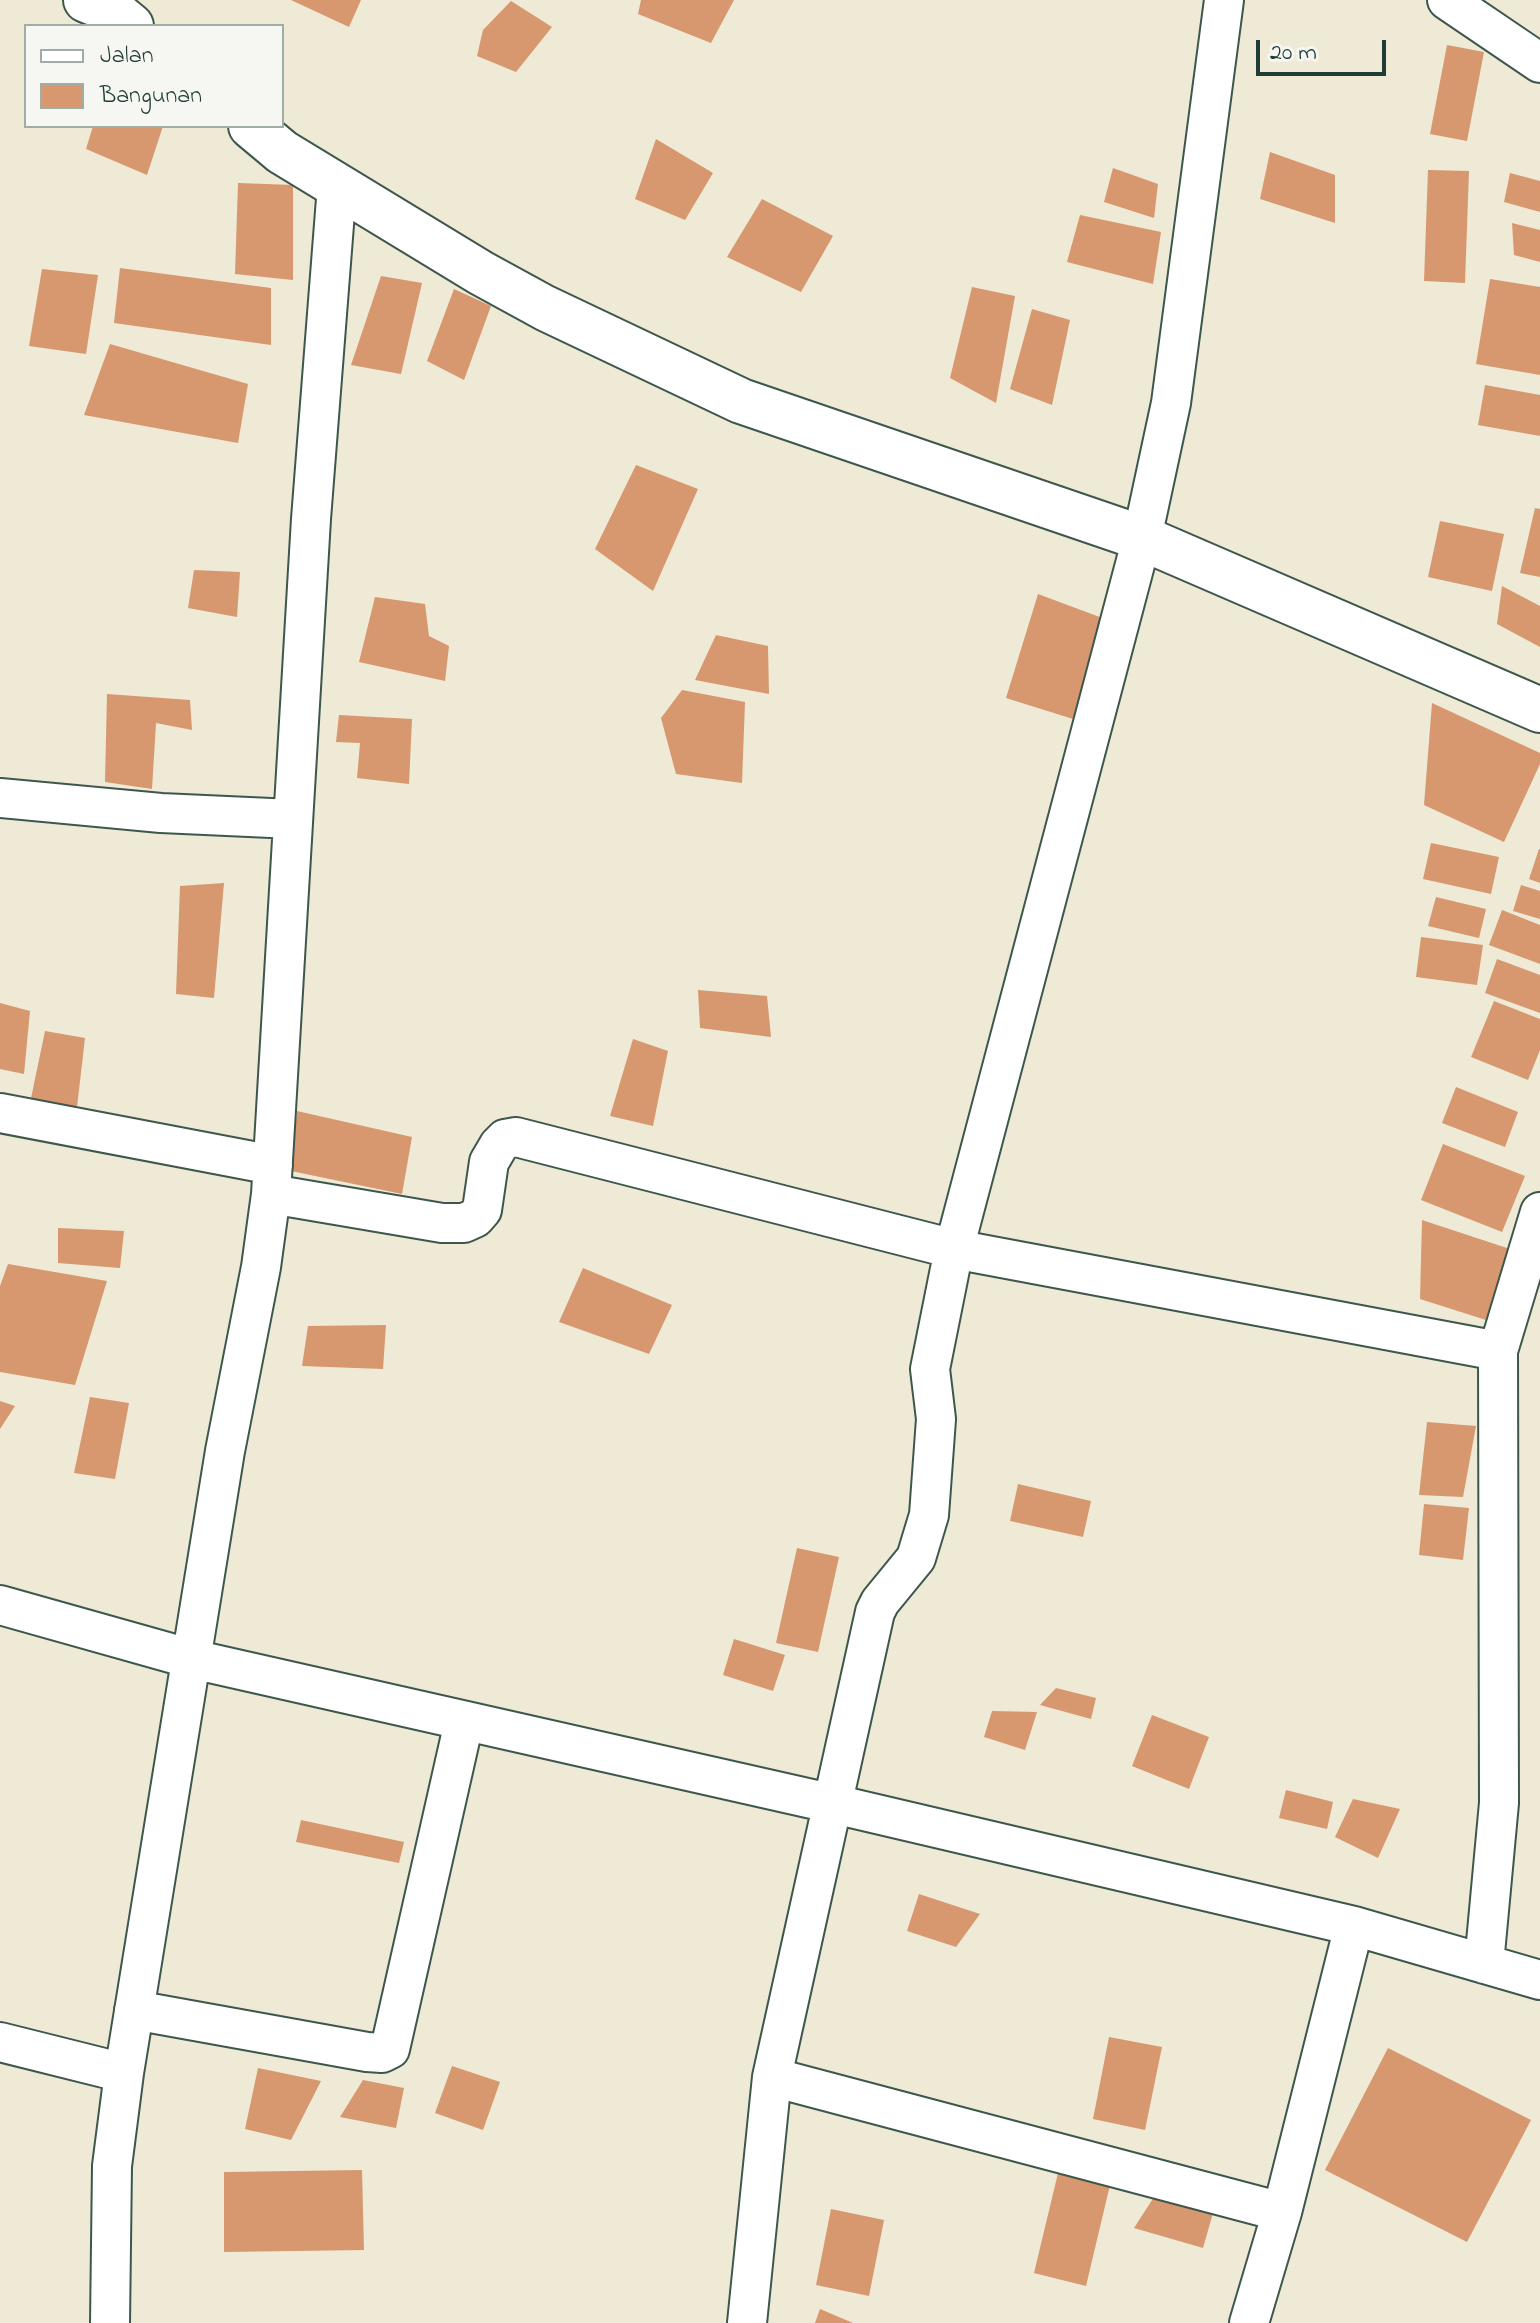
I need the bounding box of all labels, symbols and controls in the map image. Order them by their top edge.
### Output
legend [24,24,284,128]
scale bar [1260,24,1390,74]
text: 20 m [1270,36,1317,71]
text: Jalan [100,39,154,74]
text: Bangunan [100,79,202,114]

